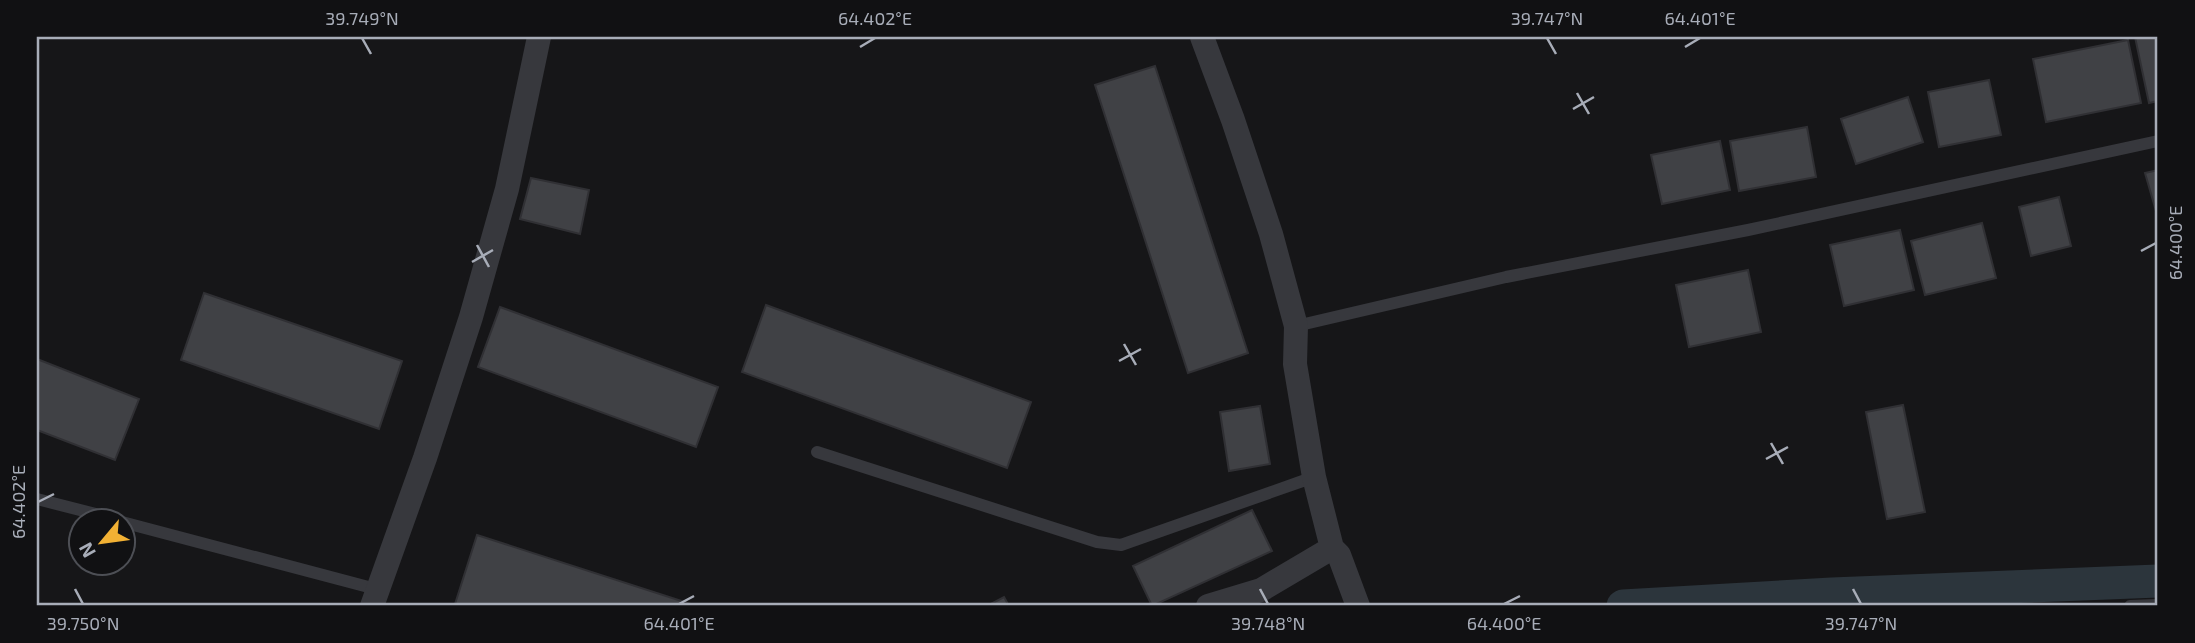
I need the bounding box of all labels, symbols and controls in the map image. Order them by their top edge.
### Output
text: 39.749°N [325,7,399,29]
text: 64.402°E [838,7,912,29]
text: 39.747°N [1511,7,1583,29]
text: 64.401°E [1664,7,1736,29]
text: 64.400°E [2164,206,2186,280]
text: 64.402°E [7,465,29,539]
north arrow [66,506,136,576]
text: N [73,539,100,562]
text: 39.750°N [47,612,119,634]
text: 64.401°E [643,612,715,634]
text: 39.748°N [1231,612,1305,634]
text: 64.400°E [1467,612,1541,634]
text: 39.747°N [1825,612,1897,634]

